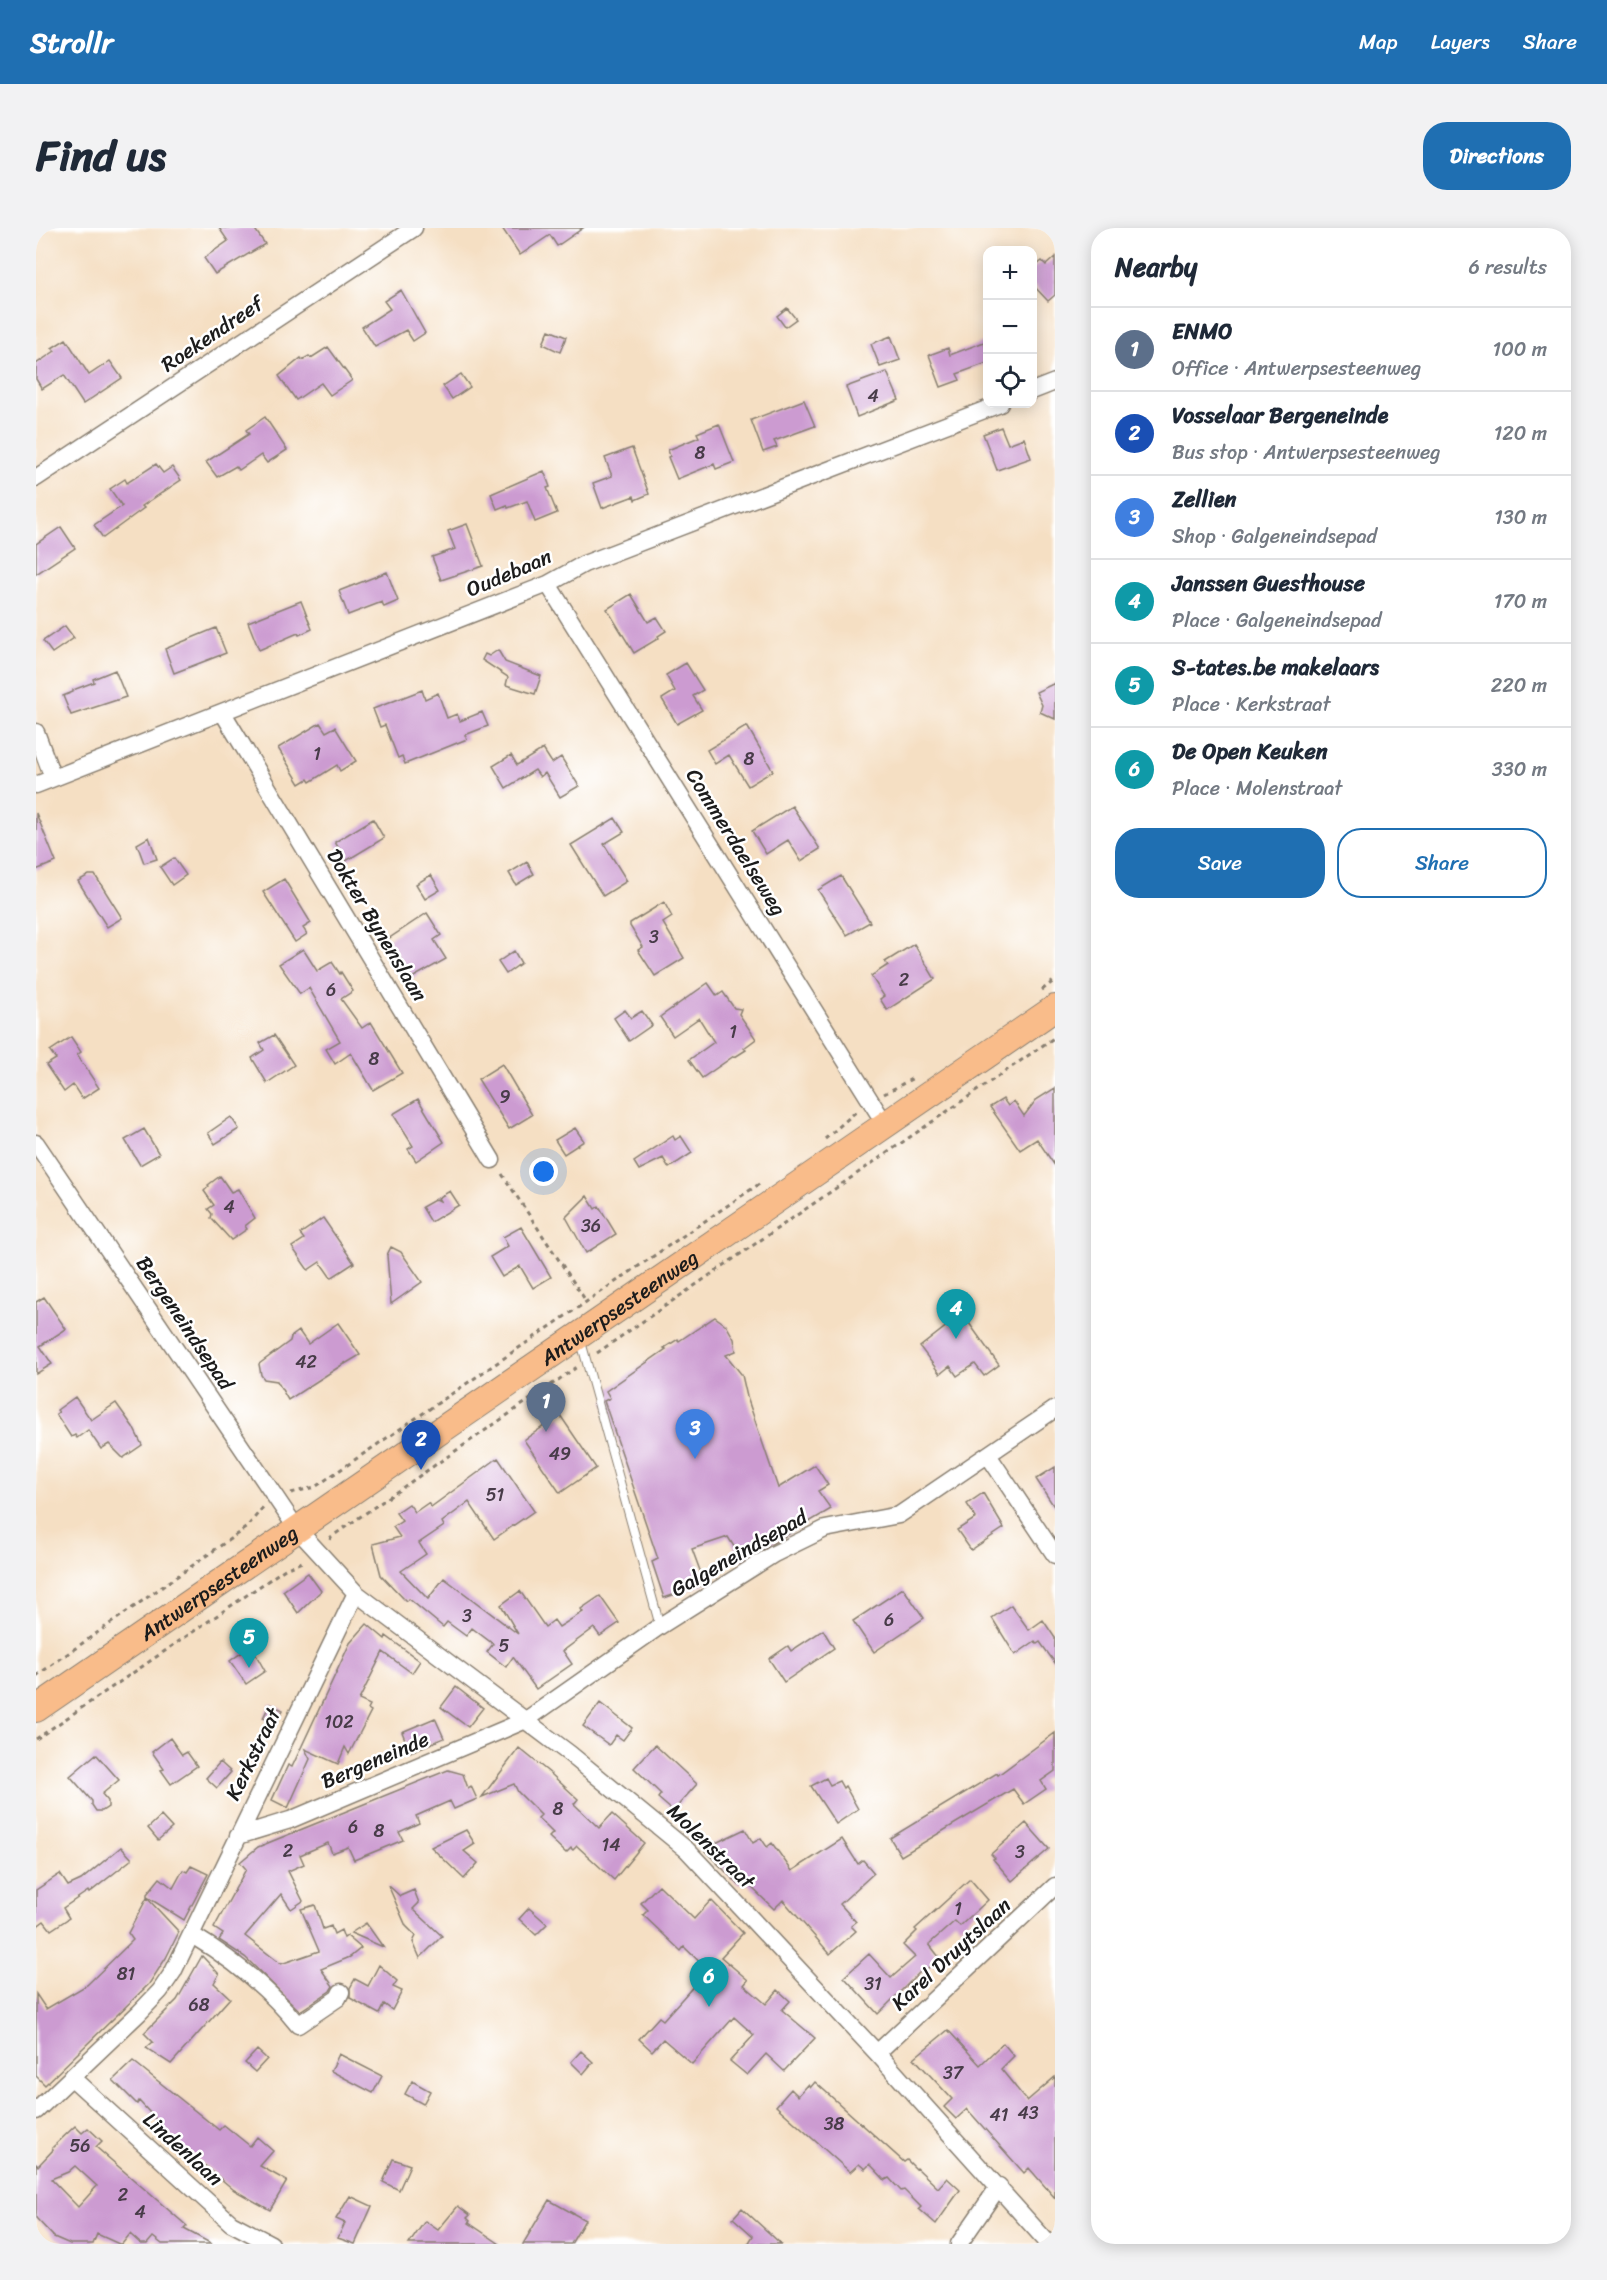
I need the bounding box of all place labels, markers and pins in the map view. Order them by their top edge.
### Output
pin: 4 [936,1290,976,1339]
pin: 1 [526,1382,566,1432]
pin: 3 [676,1410,714,1459]
pin: 2 [402,1420,440,1470]
pin: 5 [230,1618,268,1668]
pin: 6 [690,1958,728,2007]

